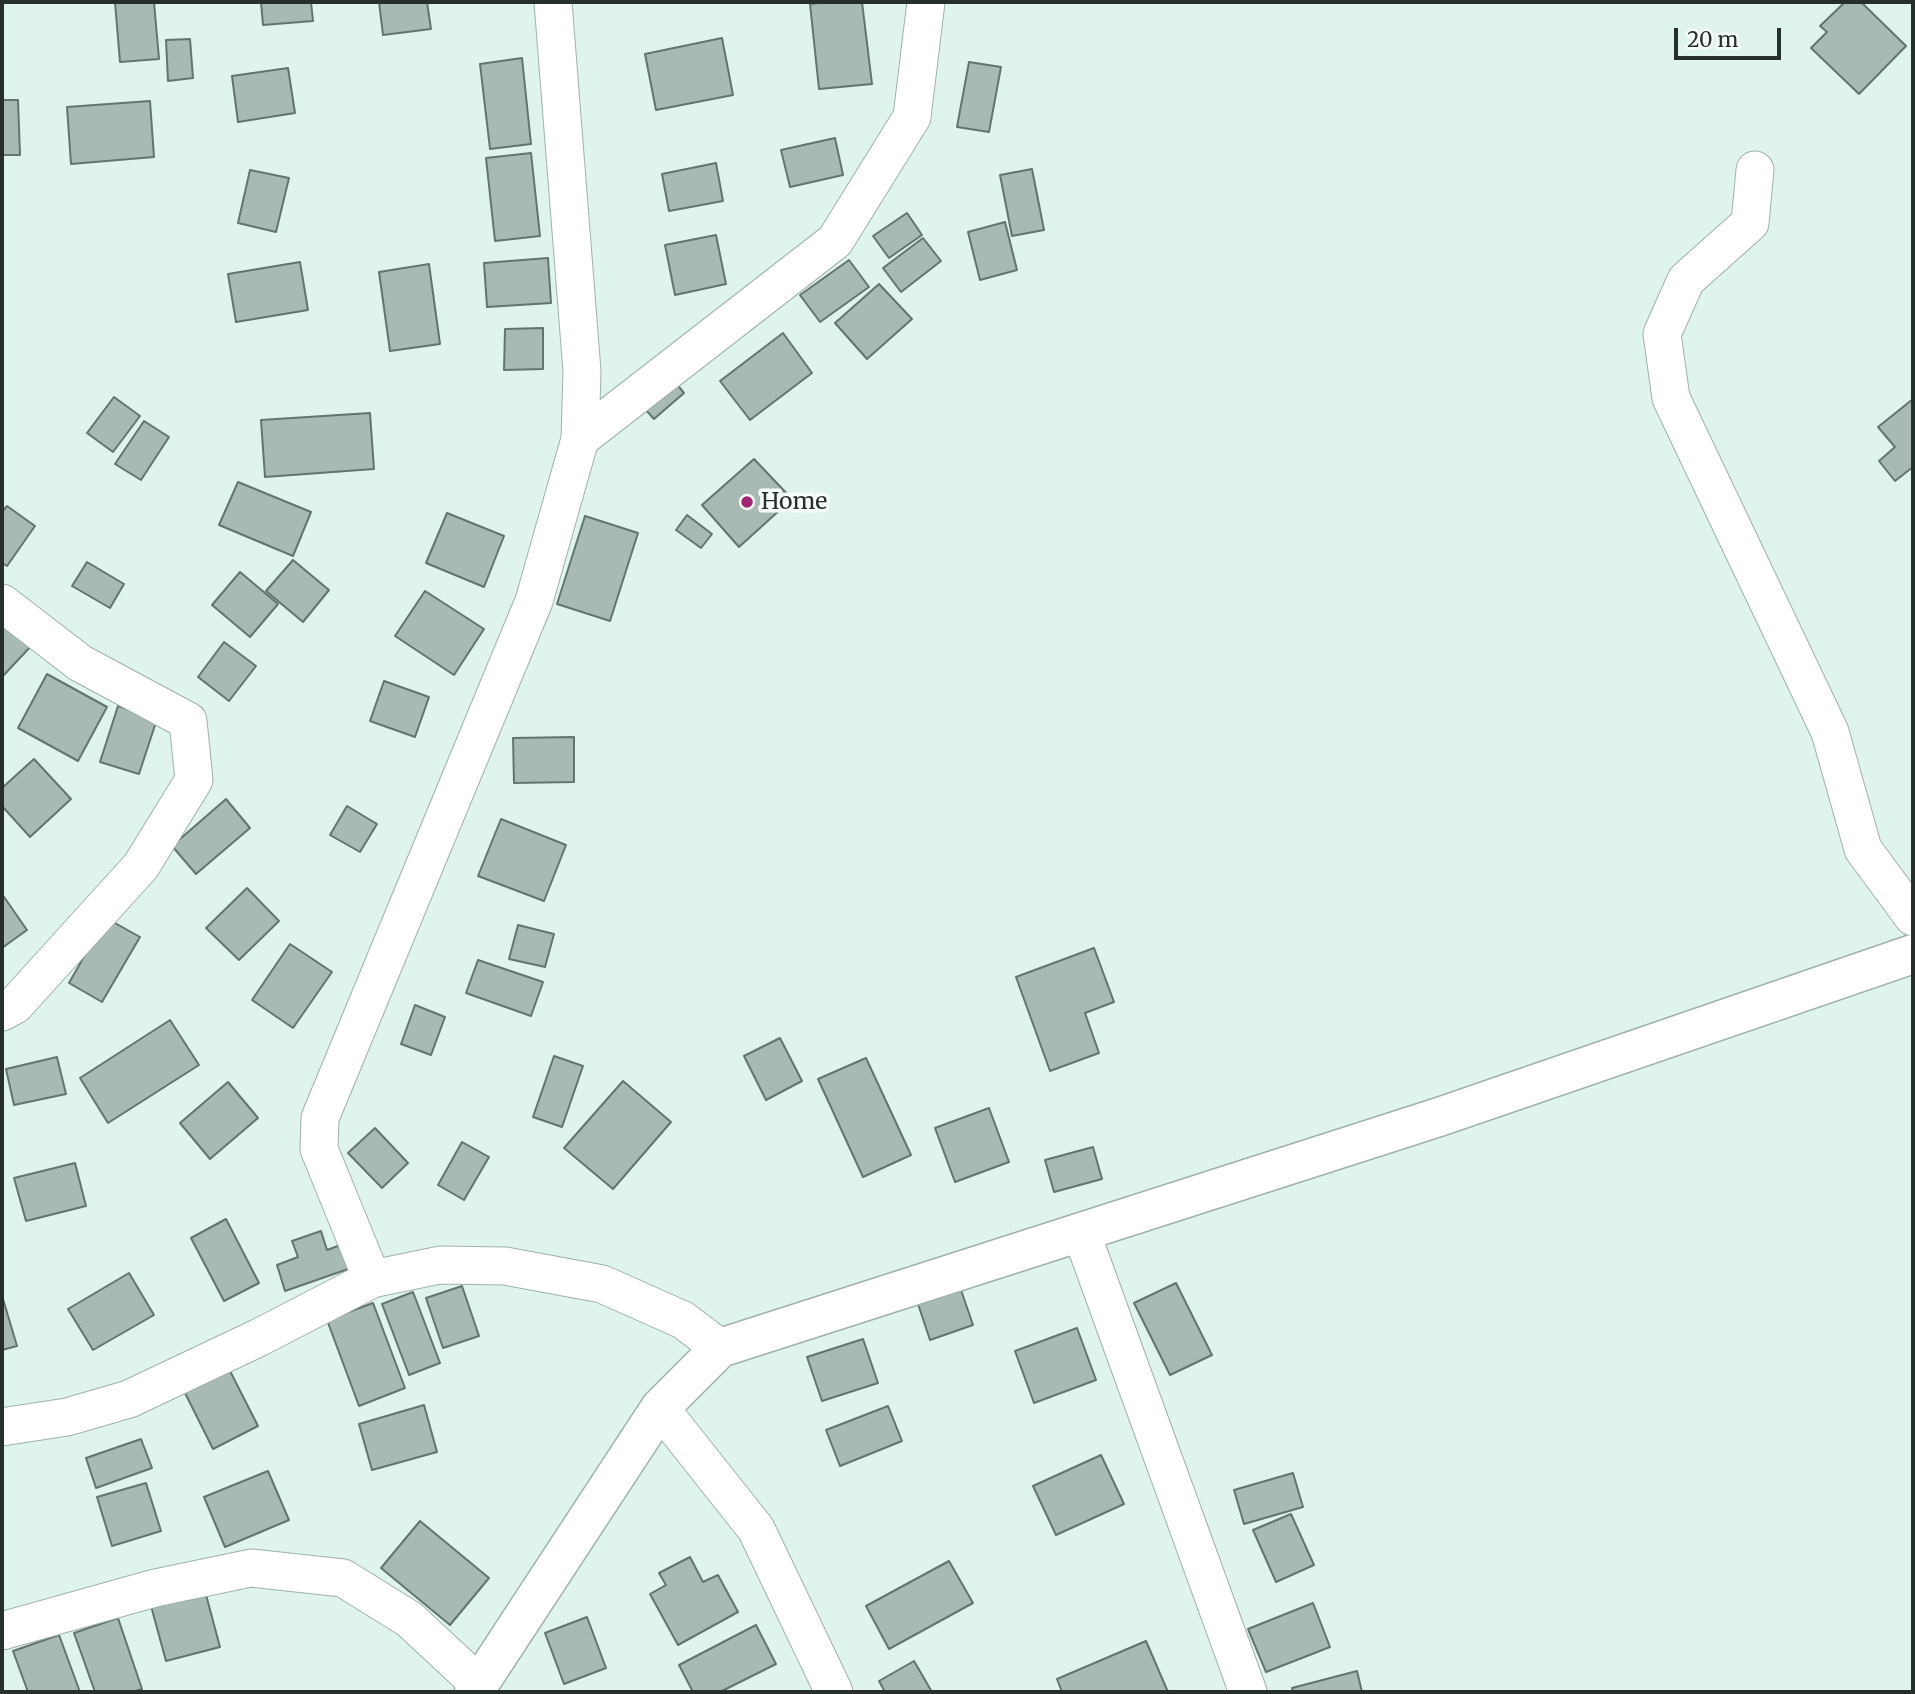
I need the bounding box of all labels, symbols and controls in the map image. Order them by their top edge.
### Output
scale bar [1677,14,1784,58]
text: 20 m [1687,26,1738,53]
place label: Home [761,488,827,516]
marker: Home [739,494,755,510]

